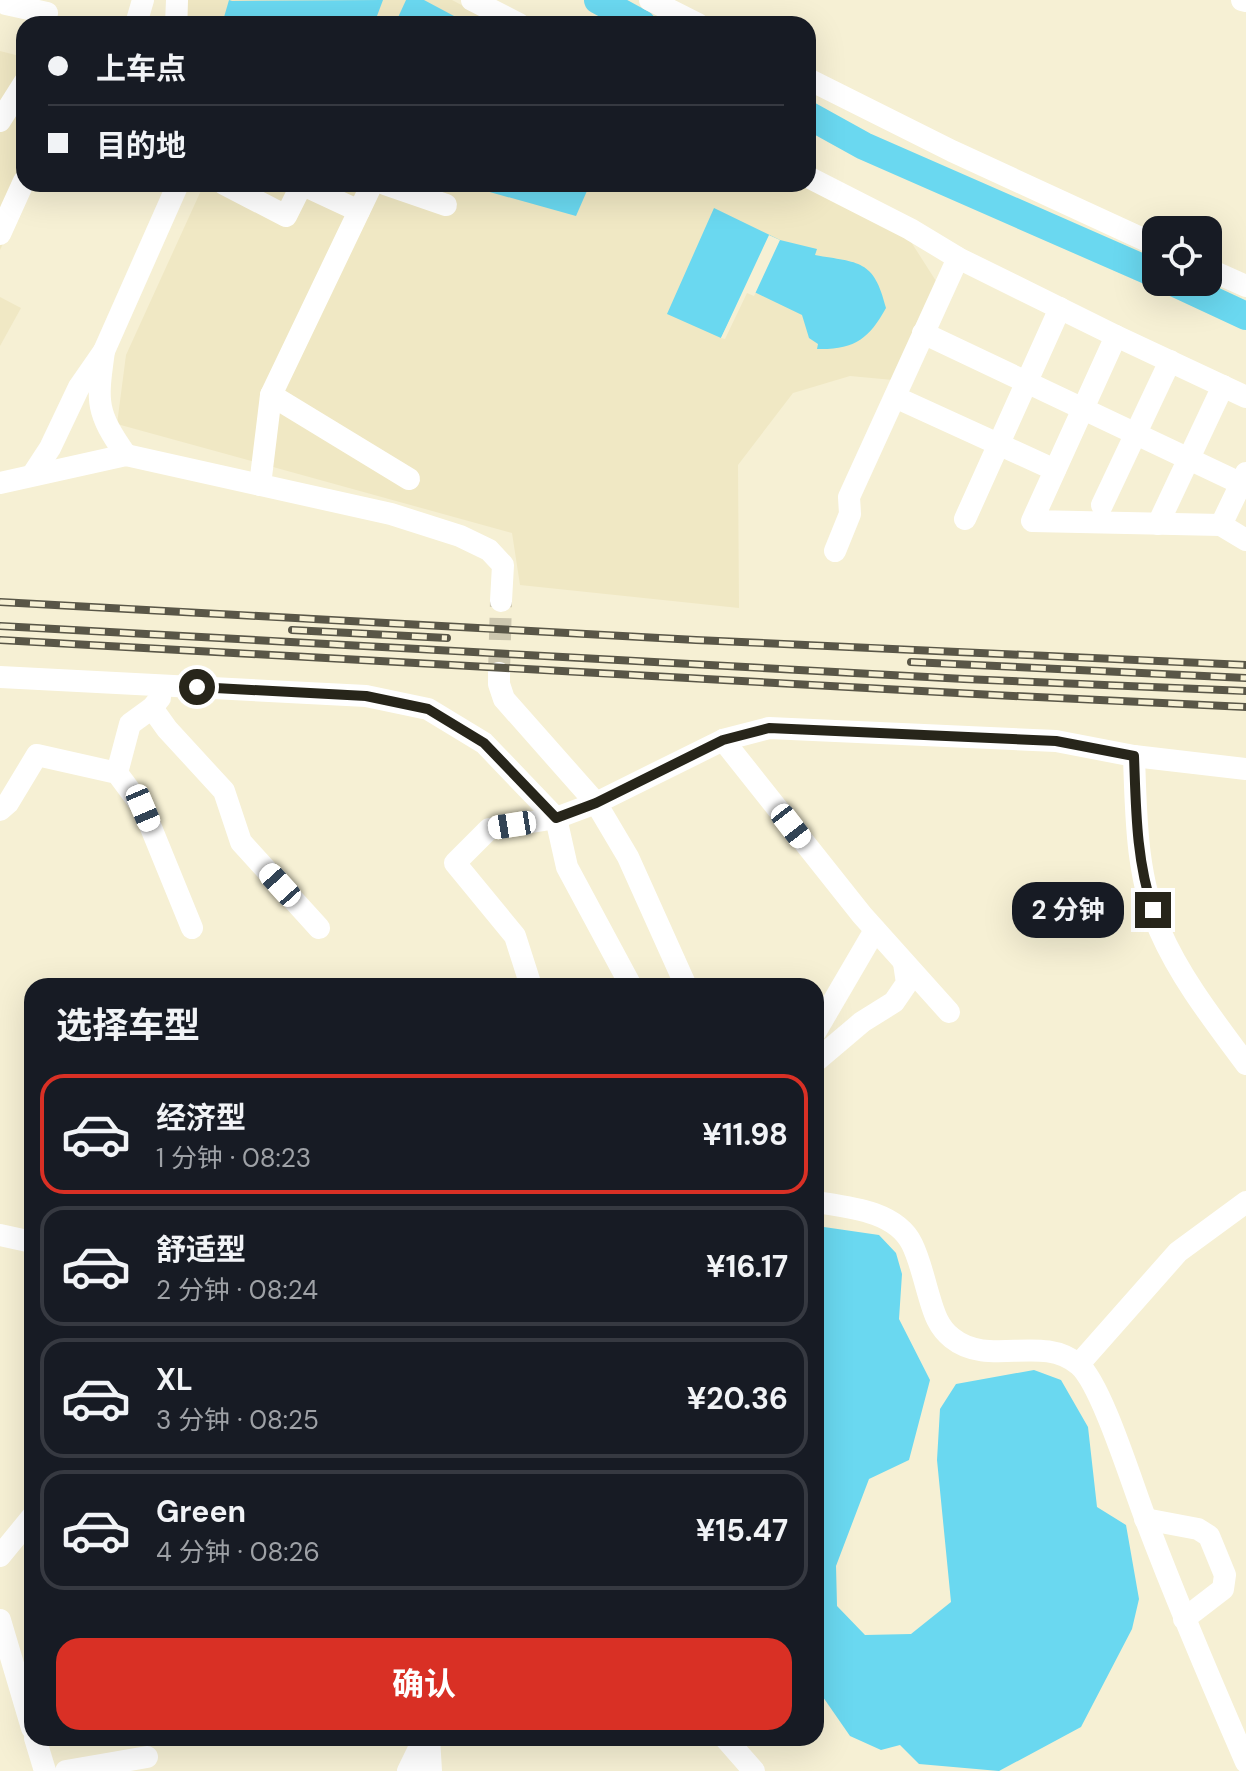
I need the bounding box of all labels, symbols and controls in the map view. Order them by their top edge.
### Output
text: 上车点 [96,49,186,88]
text: 目的地 [96,126,186,165]
map controls [1142,216,1222,296]
button: locate [1142,216,1222,296]
route start [179,669,215,705]
car [123,781,163,835]
car [767,800,815,852]
car [486,809,538,841]
car [255,859,305,911]
callout: 2 分钟 [1013,882,1125,938]
route end [1135,892,1171,928]
text: 2 分钟 [1031,893,1105,927]
text: 选择车型 [56,1002,200,1049]
icon: car [60,1098,132,1170]
text: 经济型 [156,1098,246,1137]
text: ¥11.98 [702,1115,788,1154]
text: 1 分钟 · 08:23 [156,1141,311,1175]
icon: car [60,1230,132,1302]
text: 舒适型 [156,1230,246,1269]
text: ¥16.17 [706,1247,788,1286]
text: 2 分钟 · 08:24 [156,1273,318,1307]
text: XL [156,1360,193,1399]
icon: car [60,1362,132,1434]
text: ¥20.36 [687,1379,788,1418]
text: 3 分钟 · 08:25 [156,1403,319,1437]
text: Green [156,1492,246,1531]
icon: car [60,1494,132,1566]
text: ¥15.47 [696,1511,788,1550]
text: 4 分钟 · 08:26 [156,1535,320,1569]
button: 确认 [56,1638,792,1730]

